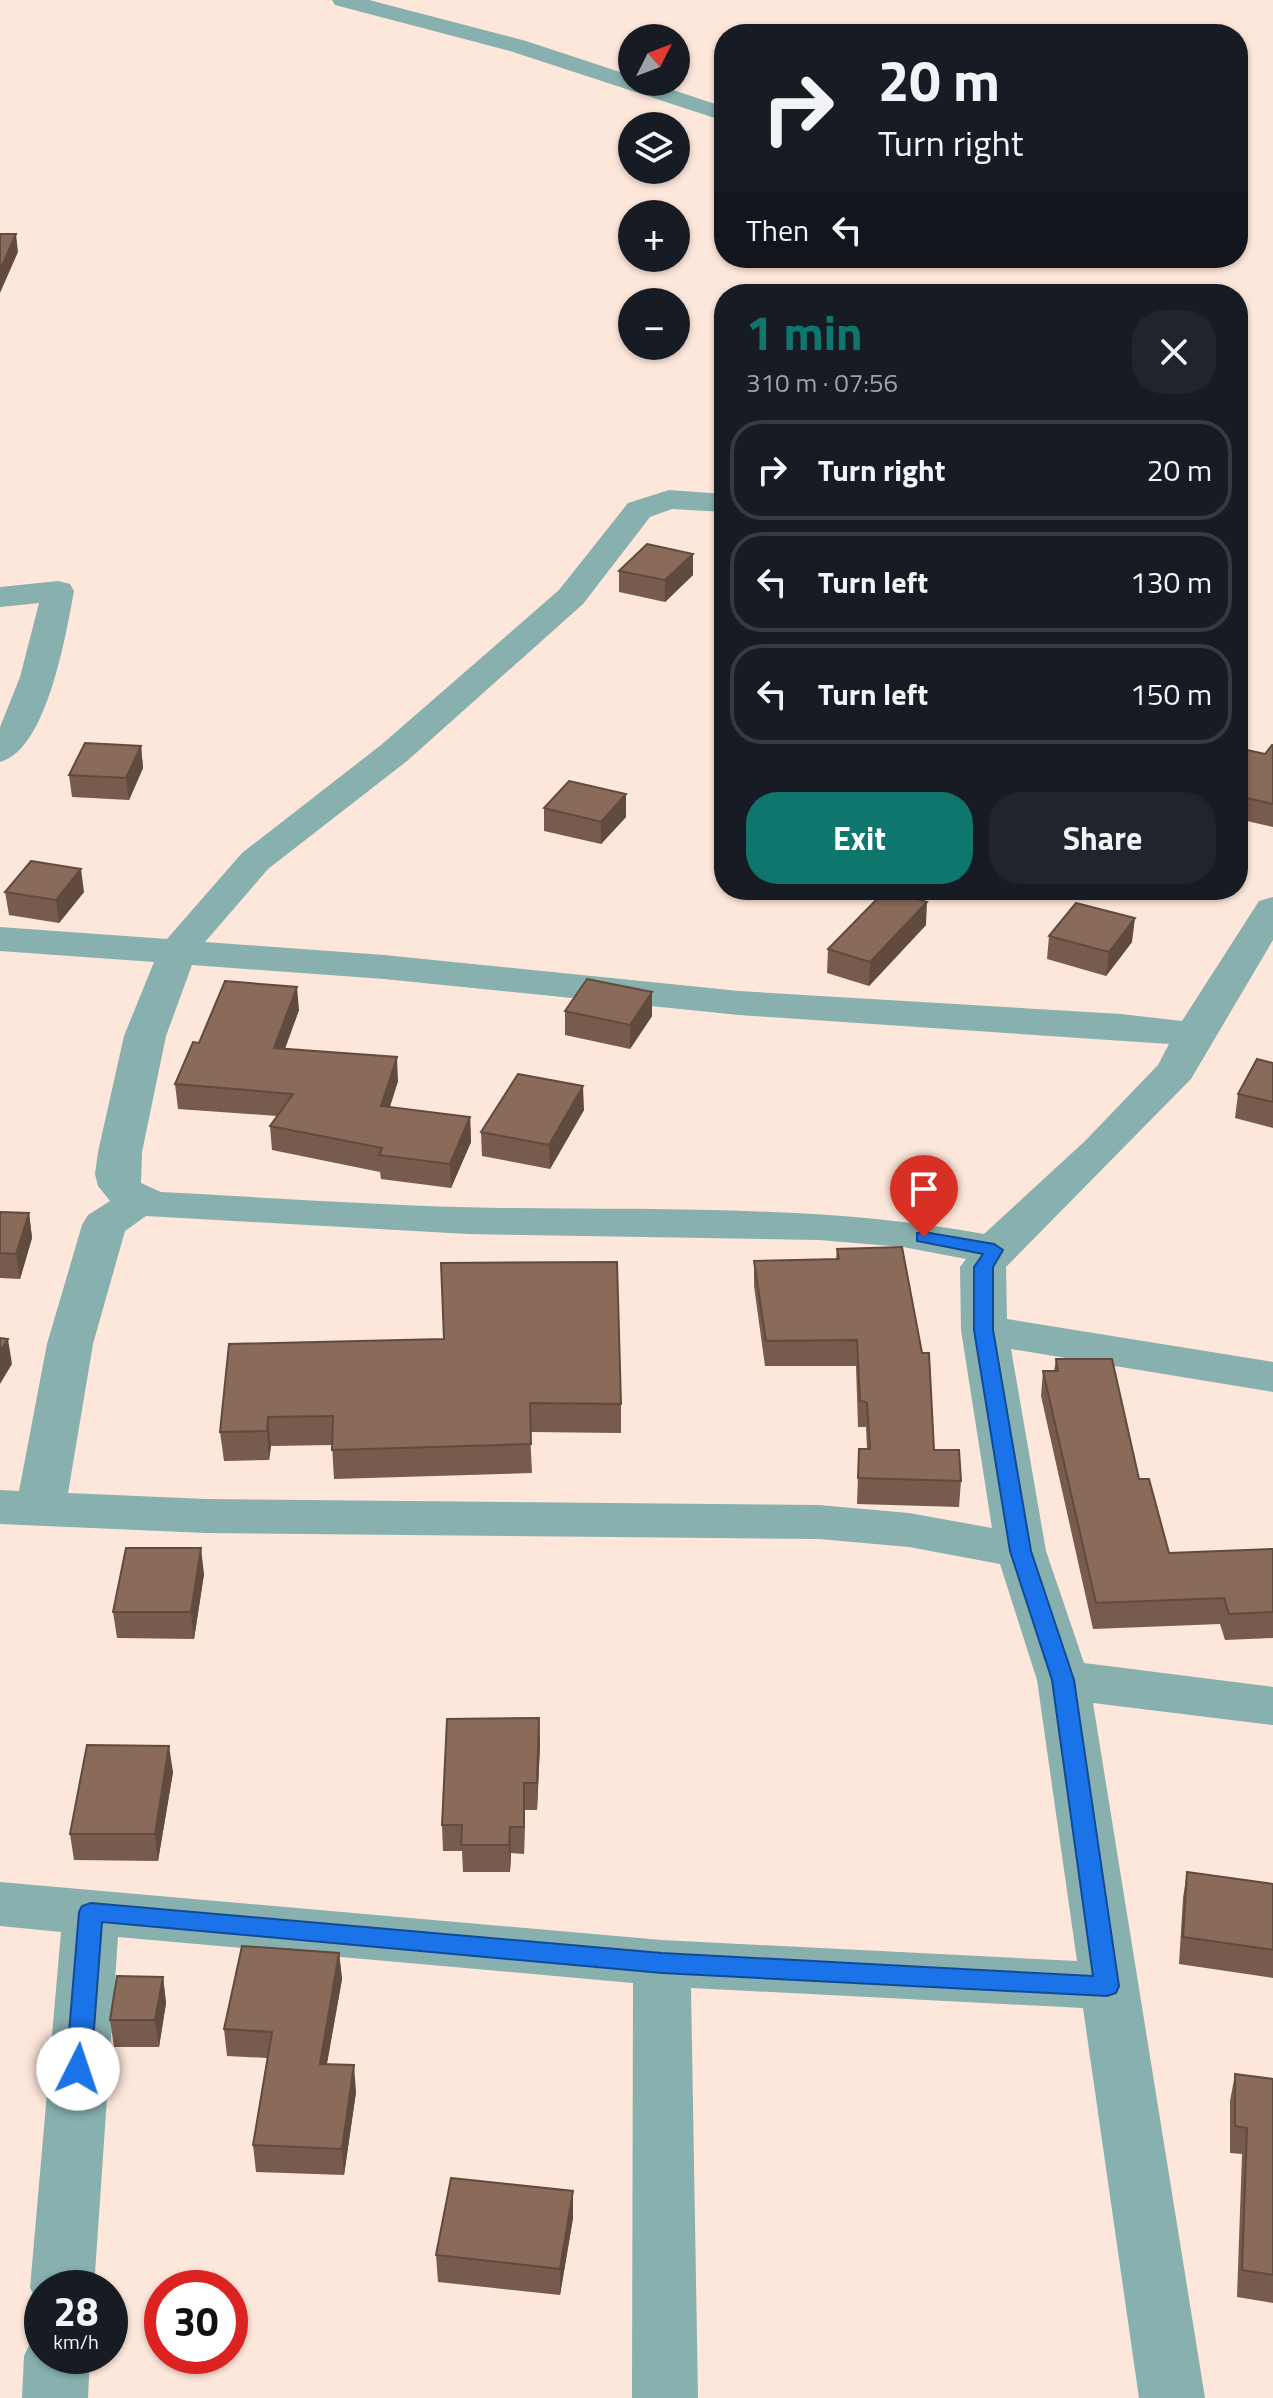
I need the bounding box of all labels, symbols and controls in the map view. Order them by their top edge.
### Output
north arrow [618,24,690,96]
map controls [618,24,690,360]
text: 20 m [878,38,1000,123]
icon: right [746,56,850,160]
button: layers [618,112,690,184]
text: Turn right [878,115,1023,170]
button: + [618,200,690,272]
text: Then [746,207,809,253]
icon: left [825,208,869,252]
button: − [618,288,690,360]
text: 1 min [746,296,863,369]
button: close [1132,310,1216,394]
text: 310 m · 07:56 [746,363,898,402]
text: Turn right [818,447,946,493]
text: 20 m [1147,447,1212,493]
icon: right [750,448,794,492]
text: Turn left [818,559,928,605]
text: 130 m [1130,559,1212,605]
icon: left [750,560,794,604]
text: Turn left [818,671,928,717]
text: 150 m [1130,671,1212,717]
icon: left [750,672,794,716]
button: Exit [746,792,973,884]
button: Share [989,792,1216,884]
pin [890,1155,958,1237]
icon: arrive [902,1167,946,1211]
position arrow [36,2027,120,2111]
speed limit sign: 30 [144,2270,248,2374]
text: 28 [54,2281,98,2342]
text: km/h [53,2326,99,2357]

